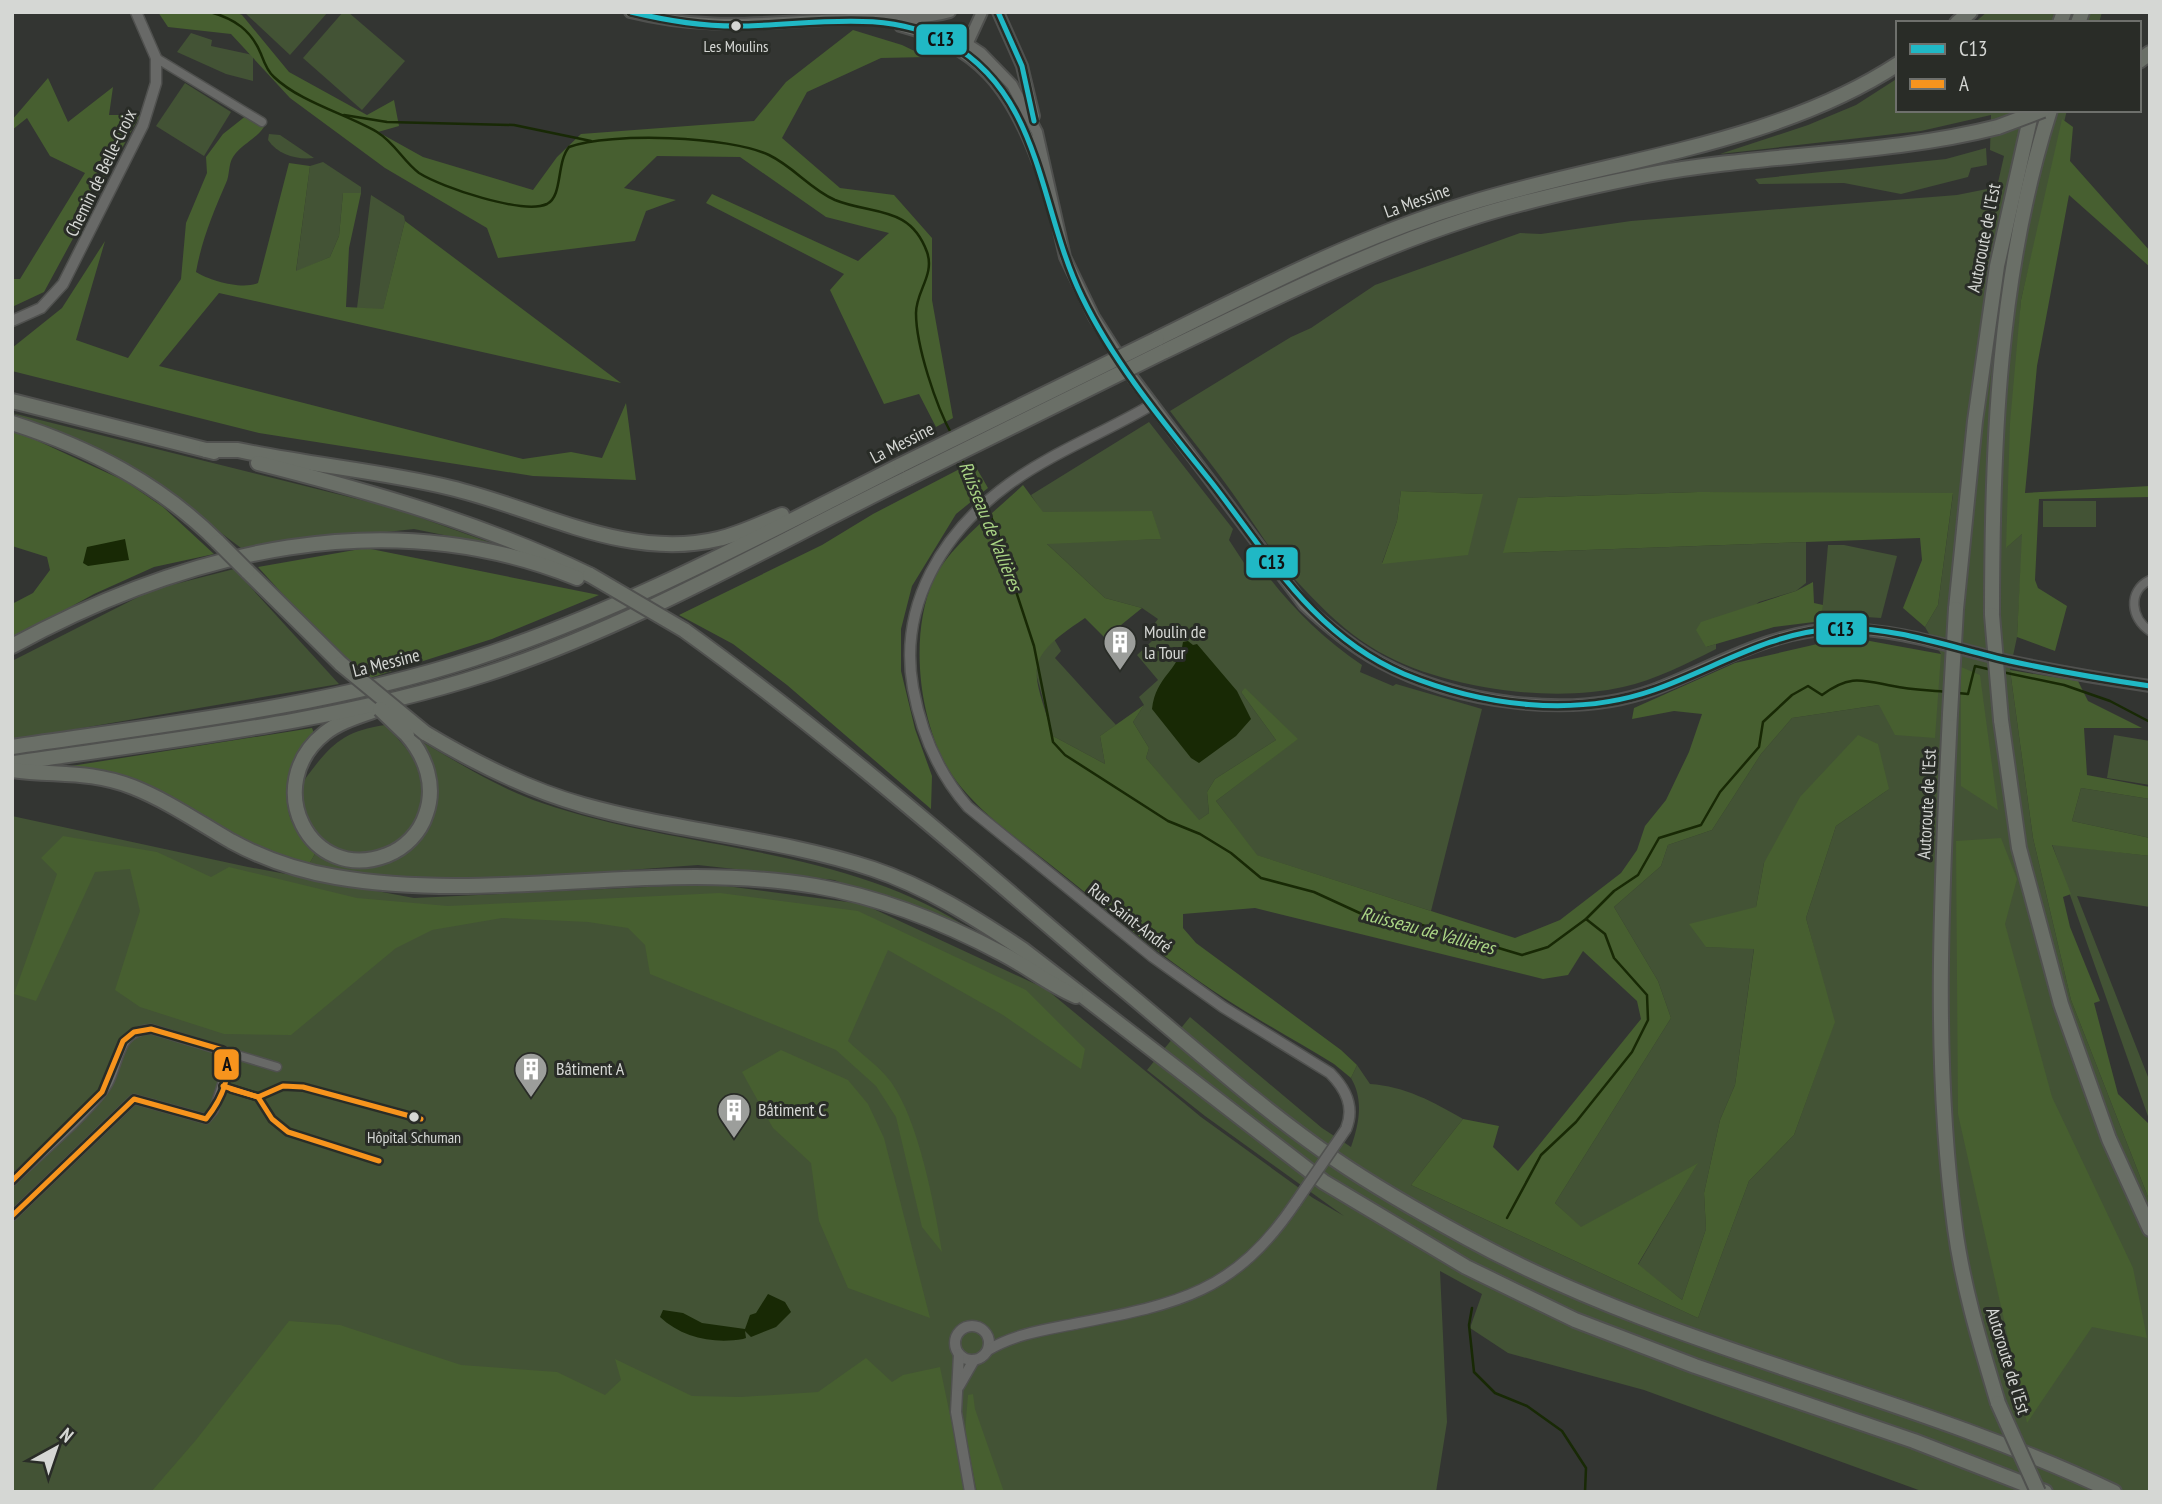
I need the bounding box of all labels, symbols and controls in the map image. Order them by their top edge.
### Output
marker: Les Moulins [729,19,743,33]
legend [1896,21,2141,112]
line badge: C13 [915,23,968,56]
text: C13 [928,27,954,51]
text: C13 [1959,35,1988,62]
place label: Les Moulins [703,36,769,56]
text: A [1959,70,1969,97]
street label: Chemin de Belle-Croix [60,105,142,240]
street label: La Messine [1381,178,1453,223]
street label: Autoroute de l’Est [1962,181,2005,294]
street label: La Messine [866,417,938,468]
water label: Ruisseau de Vallières [954,458,1028,596]
line badge: C13 [1245,546,1299,579]
text: C13 [1259,550,1285,574]
line badge: C13 [1815,612,1868,646]
text: C13 [1828,617,1854,641]
place label: Moulin de la Tour [1144,620,1206,664]
building icon: Moulin de la Tour [1101,623,1139,672]
street label: La Messine [350,643,422,682]
street label: Autoroute de l’Est [1912,748,1941,860]
street label: Rue Saint-André [1084,878,1177,958]
water label: Ruisseau de Vallières [1358,901,1499,960]
line badge: A [213,1048,240,1081]
building icon: Bâtiment A [512,1050,550,1099]
text: A [221,1052,232,1076]
place label: Bâtiment A [556,1057,625,1080]
building icon: Bâtiment C [715,1091,753,1140]
place label: Bâtiment C [758,1098,827,1121]
marker: Hôpital Schuman [407,1110,421,1124]
place label: Hôpital Schuman [367,1127,461,1147]
street label: Autoroute de l’Est [1981,1305,2036,1417]
north arrow [21,1413,91,1483]
text: N [55,1422,79,1447]

